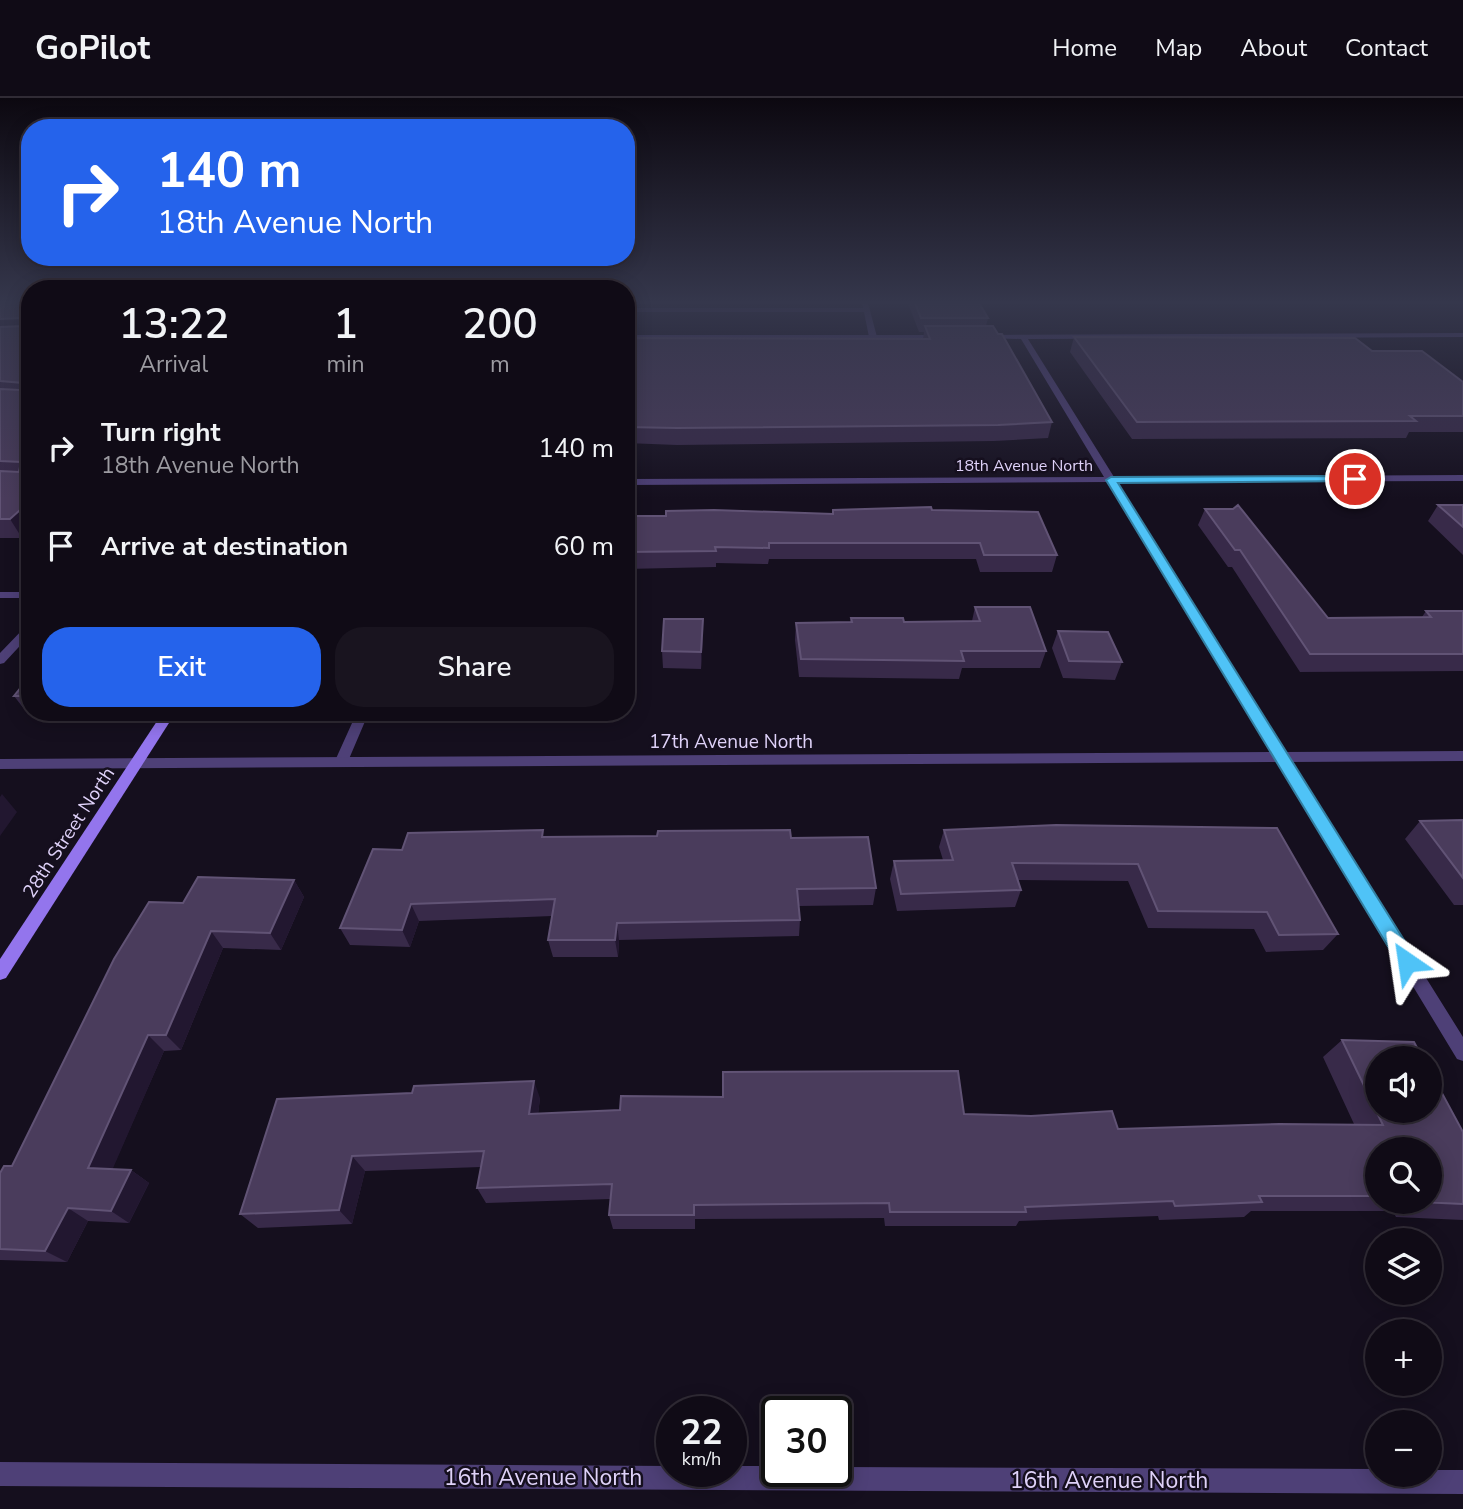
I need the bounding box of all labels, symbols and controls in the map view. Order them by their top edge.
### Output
text: GoPilot [35,26,150,71]
text: Home [1052,32,1117,64]
text: Map [1155,32,1202,64]
text: About [1240,32,1307,64]
text: Contact [1345,32,1428,64]
text: 140 m [157,137,301,204]
icon: right [42,147,133,238]
text: 18th Avenue North [157,201,433,244]
text: 13:22 [118,296,229,353]
text: 1 [333,296,358,353]
text: 200 [462,296,538,353]
text: Arrival [139,349,208,380]
text: min [327,349,365,380]
text: m [490,349,510,380]
text: Turn right [101,415,220,450]
icon: right [42,429,80,467]
text: 140 m [538,431,614,466]
pin [1325,449,1385,509]
text: 18th Avenue North [101,450,300,481]
street label: 18th Avenue North [955,455,1093,477]
icon: arrive [1336,460,1374,498]
icon: arrive [42,527,80,565]
text: Arrive at destination [101,529,348,564]
text: 60 m [554,529,614,564]
button: Exit [42,627,321,707]
button: Share [335,627,614,707]
street label: 17th Avenue North [649,729,813,755]
street label: 28th Street North [17,762,121,903]
position arrow [1370,925,1444,999]
map controls [1365,1046,1442,1487]
button: sound [1365,1046,1442,1123]
button: search [1365,1137,1442,1214]
button: layers [1365,1228,1442,1305]
button: + [1365,1319,1442,1396]
speed limit sign: 30 [761,1396,852,1487]
text: 22 [680,1409,723,1456]
button: − [1365,1410,1442,1487]
text: km/h [682,1447,721,1471]
street label: 16th Avenue North [444,1462,642,1493]
street label: 16th Avenue North [1010,1465,1208,1496]

